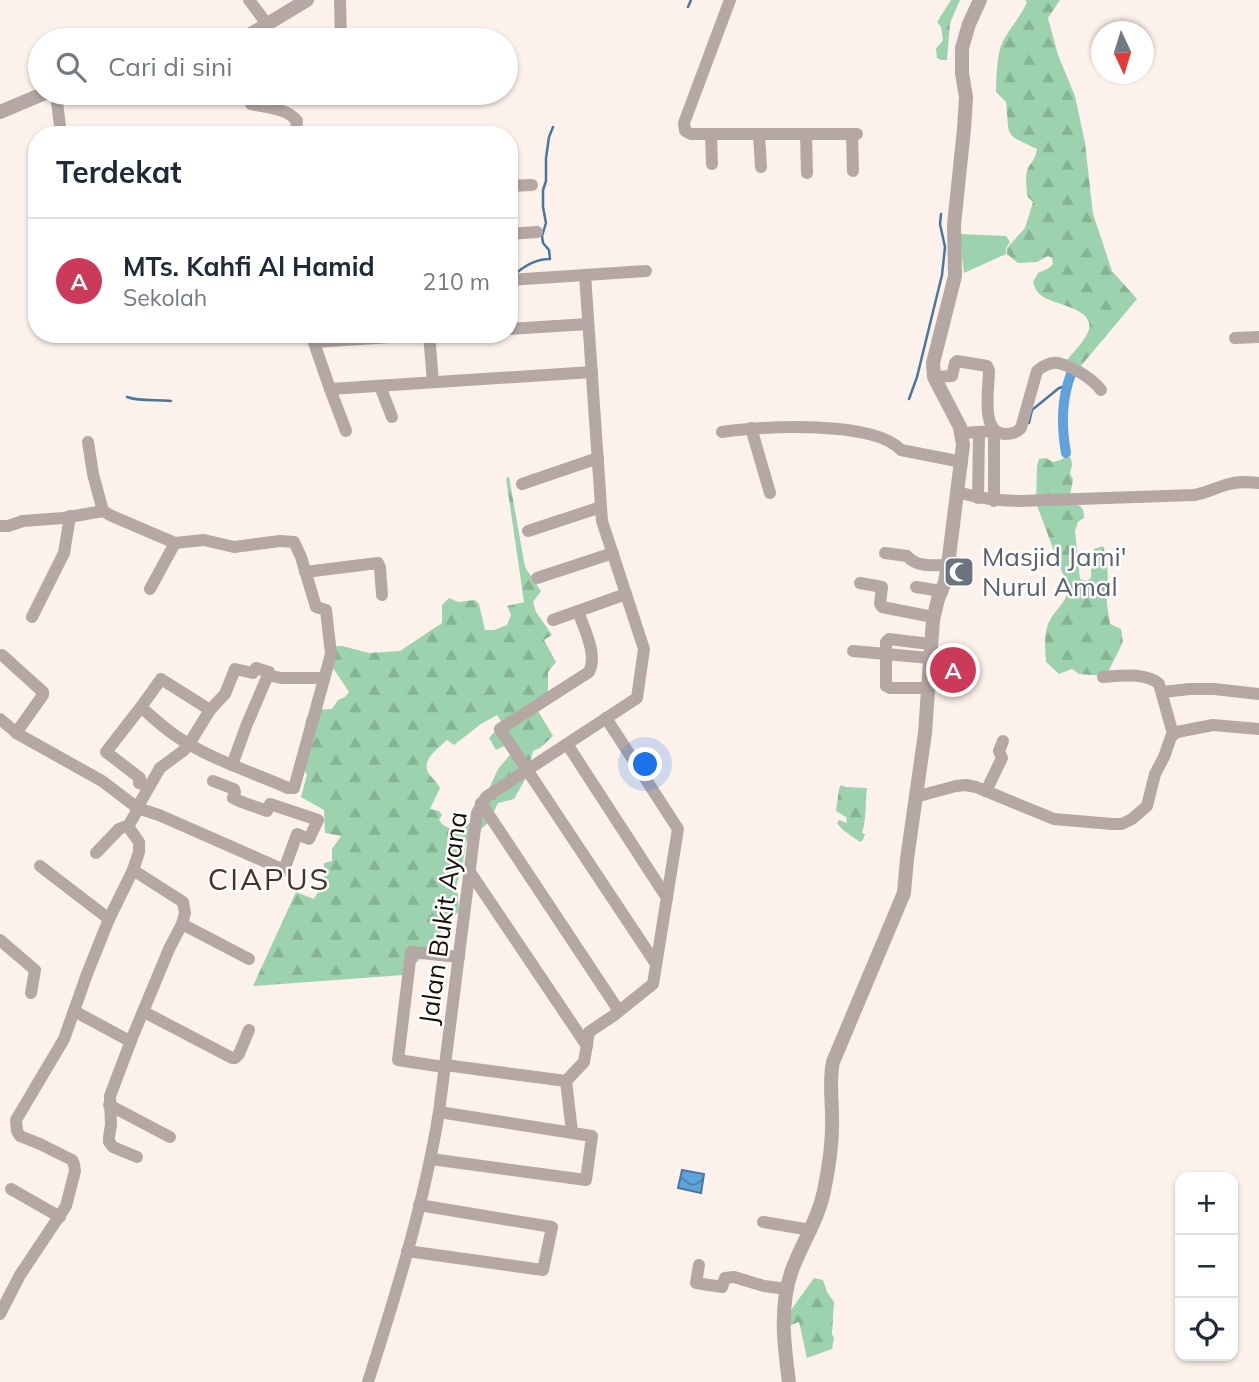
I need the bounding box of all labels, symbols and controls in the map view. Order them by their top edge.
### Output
north arrow [1091,21,1154,84]
search box [28,28,518,105]
icon: search [52,48,90,86]
text: Cari di sini [108,50,232,83]
text: Terdekat [56,153,182,191]
text: MTs. Kahfi Al Hamid [123,250,375,283]
text: A [70,267,88,296]
text: 210 m [422,267,490,296]
text: Sekolah [123,283,207,312]
place label: Masjid Jami' Nurul Amal [982,540,1126,603]
mosque icon: Masjid Jami' Nurul Amal [942,555,976,589]
pin: A [930,644,976,696]
your location [628,747,662,781]
street label: Jalan Bukit Ayana [411,809,474,1026]
district label: CIAPUS [208,860,330,898]
map controls [1175,1172,1238,1361]
button: + [1175,1172,1238,1235]
button: − [1175,1235,1238,1298]
button: locate [1175,1298,1238,1361]

